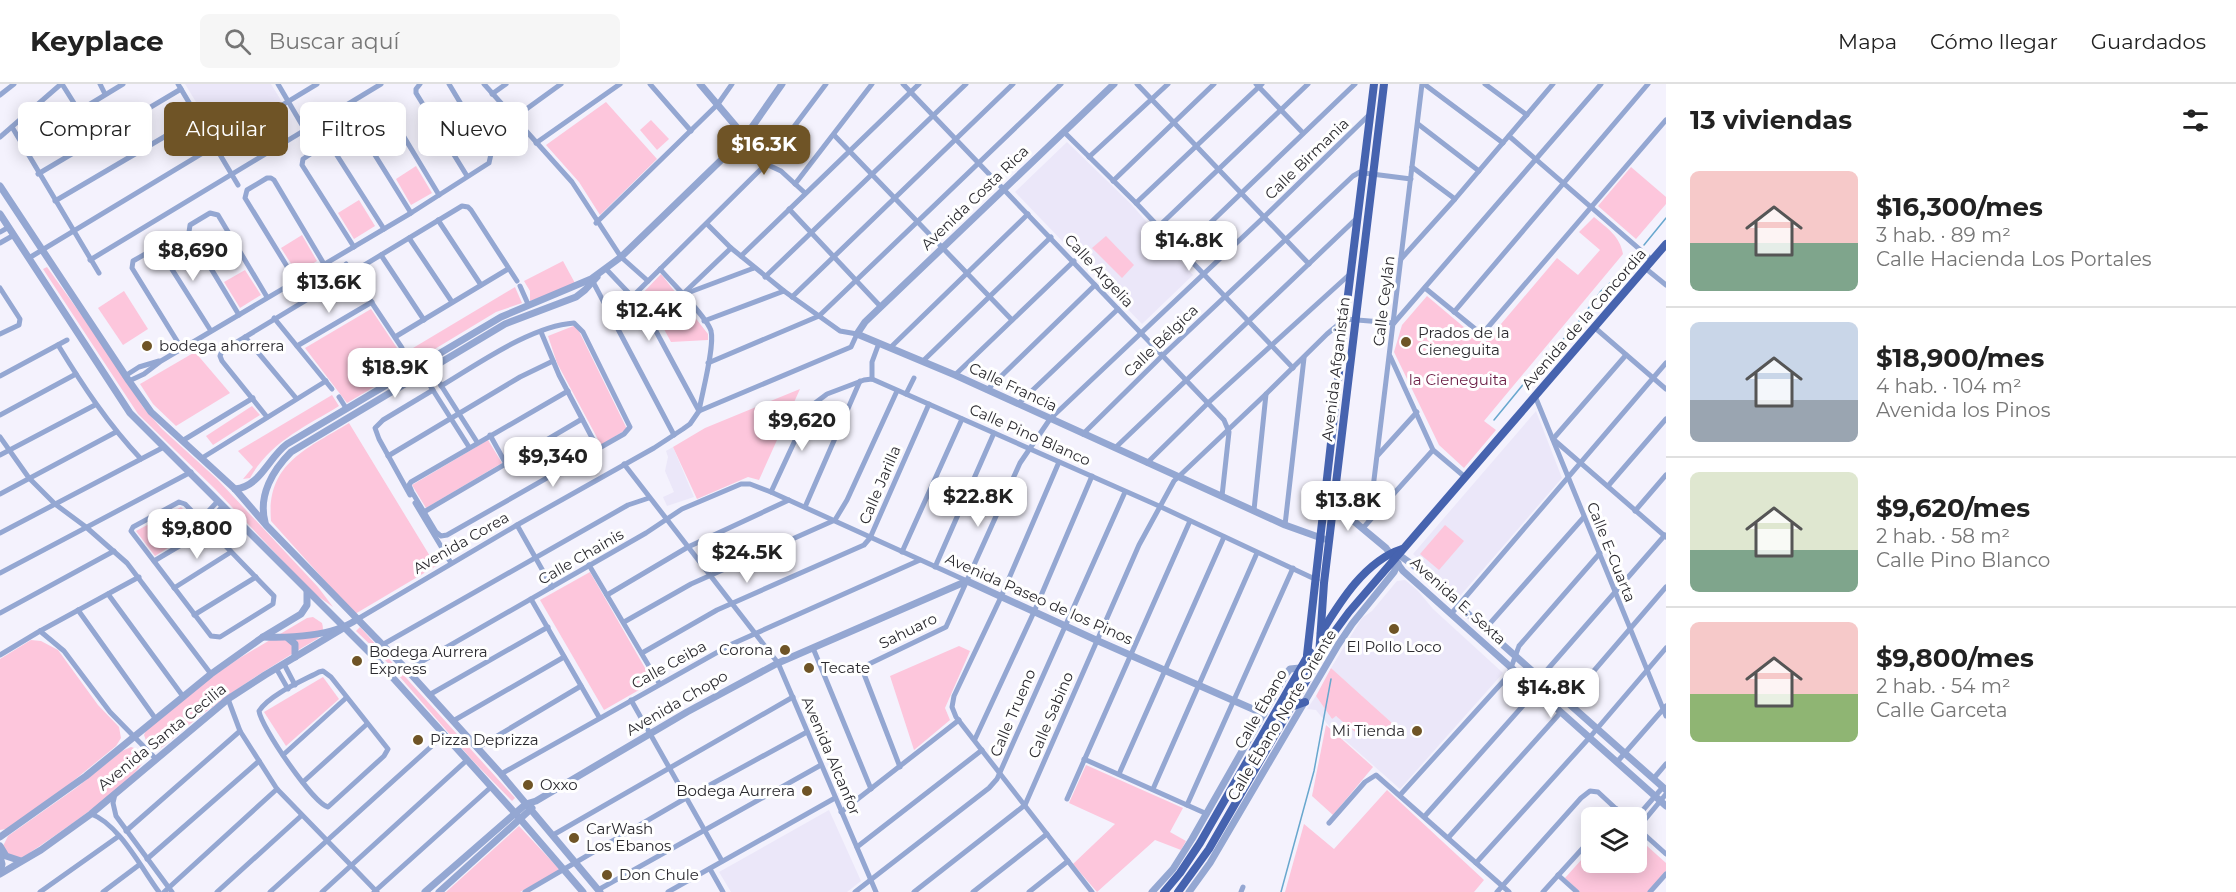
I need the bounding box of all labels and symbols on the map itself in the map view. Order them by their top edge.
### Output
street label: Calle Birmania [1261,114,1353,203]
pin: $16.3K [715,125,813,176]
street label: Avenida Costa Rica [917,141,1032,254]
pin: $14.8K [1140,221,1238,272]
street label: Calle Argelia [1061,230,1138,311]
pin: $8,690 [144,231,242,282]
street label: Avenida de la Concordia [1517,244,1650,393]
street label: Calle Ceylán [1369,255,1398,347]
pin: $13.6K [280,263,378,314]
pin: $12.4K [600,291,698,342]
street label: Avenida Afganistán [1317,296,1354,442]
street label: Calle Bélgica [1119,300,1202,381]
place label: Prados de la Cieneguita [1418,323,1510,359]
marker: Prados de la Cieneguita [1399,335,1413,349]
place label: bodega ahorrera [159,336,284,355]
marker: bodega ahorrera [140,339,154,353]
pin: $18.9K [346,348,444,399]
street label: Calle Francia [966,358,1060,415]
park label: la Cieneguita [1409,370,1507,389]
street label: Calle Pino Blanco [967,399,1094,470]
pin: $9,620 [753,401,851,452]
pin: $9,340 [504,437,602,488]
street label: Calle Jarilla [854,443,905,527]
pin: $22.8K [929,477,1027,528]
pin: $13.8K [1299,481,1397,532]
street label: Calle E-Cuarta [1583,499,1640,605]
street label: Avenida Corea [409,507,512,578]
pin: $9,800 [148,509,246,560]
street label: Calle Chainis [535,524,627,589]
pin: $24.5K [698,533,796,584]
street label: Avenida Paseo de los Pinos [943,549,1136,649]
street label: Avenida E. Sexta [1406,553,1510,649]
street label: Sahuaro [876,608,940,653]
marker: El Pollo Loco [1387,622,1401,636]
street label: Calle Ébano Norte Oriente [1223,626,1340,804]
street label: Calle Ceiba [628,636,710,693]
place label: El Pollo Loco [1346,637,1442,656]
place label: Corona [719,640,773,659]
place label: Bodega Aurrera Express [369,642,488,678]
marker: Corona [778,643,792,657]
marker: Bodega Aurrera Express [350,654,364,668]
place label: Tecate [821,658,870,677]
marker: Tecate [802,661,816,675]
street label: Calle Ébano [1230,665,1291,752]
street label: Avenida Chopo [623,666,731,739]
street label: Calle Trueno [986,666,1040,760]
pin: $14.8K [1502,668,1600,719]
street label: Calle Sabino [1024,669,1077,761]
street label: Avenida Santa Cecilia [94,679,230,794]
street label: Avenida Alcanfor [798,694,865,818]
place label: Mi Tienda [1332,721,1405,740]
marker: Mi Tienda [1410,724,1424,738]
place label: Pizza Deprizza [430,730,539,749]
marker: Pizza Deprizza [411,733,425,747]
place label: Oxxo [540,775,578,794]
marker: Oxxo [521,778,535,792]
place label: Bodega Aurrera [676,781,795,800]
marker: Bodega Aurrera [800,784,814,798]
place label: CarWash Los Ebanos [586,819,671,855]
marker: CarWash Los Ebanos [567,831,581,845]
place label: Don Chule [619,865,699,884]
marker: Don Chule [600,868,614,882]

